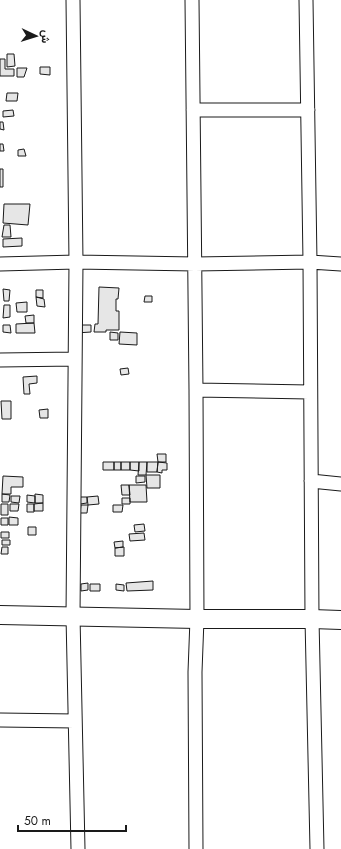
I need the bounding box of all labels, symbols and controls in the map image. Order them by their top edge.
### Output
north arrow [16,16,56,56]
text: ش [38,30,54,44]
scale bar [18,807,126,833]
text: 50 m [24,812,51,830]

